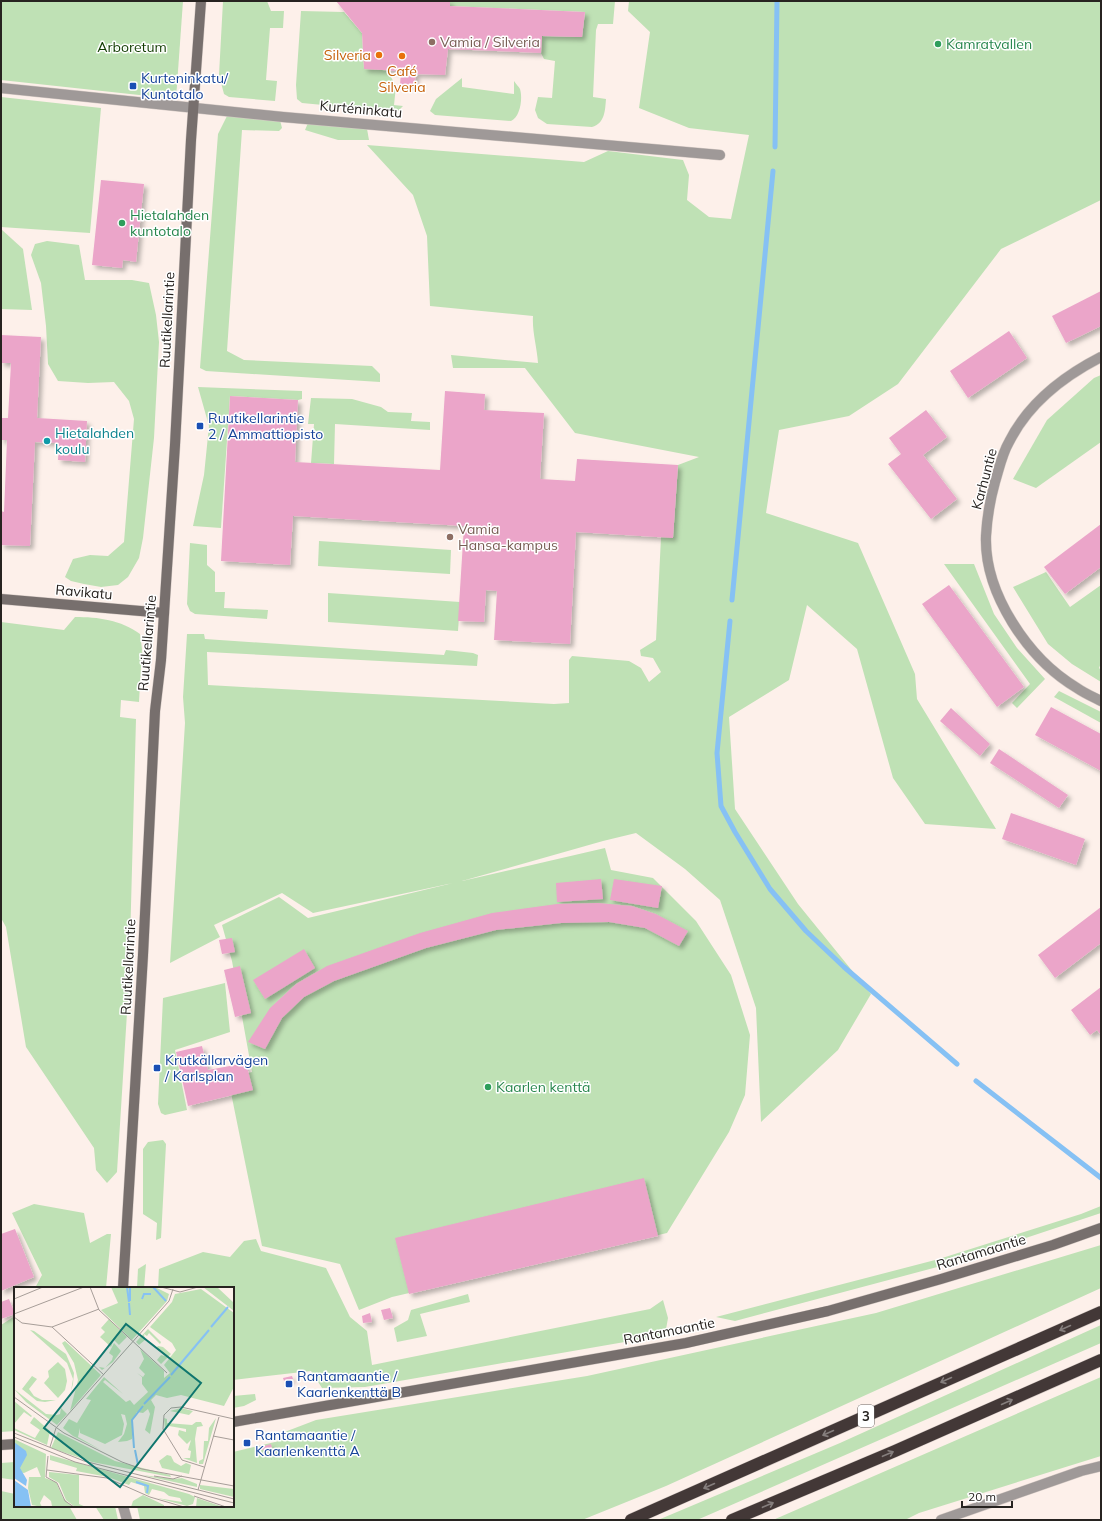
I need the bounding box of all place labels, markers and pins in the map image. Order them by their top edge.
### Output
place label: Vamia / Silveria [440,33,540,51]
place label: Kamratvallen [946,35,1032,53]
marker: Vamia / Silveria [427,37,437,47]
marker: Kamratvallen [933,39,943,49]
place label: Silveria [324,46,371,64]
marker: Silveria [374,50,384,60]
marker: Café Silveria [397,51,407,61]
place label: Café Silveria [378,62,426,96]
place label: Kurteninkatu/ Kuntotalo [141,69,229,103]
marker: Kurteninkatu/ Kuntotalo [128,81,138,91]
place label: Hietalahden kuntotalo [130,206,209,240]
marker: Hietalahden kuntotalo [117,218,127,228]
place label: Ruutikellarintie 2 / Ammattiopisto [208,409,323,443]
marker: Ruutikellarintie 2 / Ammattiopisto [195,421,205,431]
place label: Hietalahden koulu [55,424,134,458]
marker: Hietalahden koulu [42,436,52,446]
place label: Vamia Hansa-kampus [458,520,558,554]
marker: Vamia Hansa-kampus [445,532,455,542]
place label: Krutkällarvägen / Karlsplan [164,1051,268,1085]
marker: Krutkällarvägen / Karlsplan [152,1063,162,1073]
place label: Kaarlen kenttä [496,1078,590,1096]
marker: Kaarlen kenttä [483,1082,493,1092]
place label: Rantamaantie / Kaarlenkenttä B [297,1367,401,1401]
marker: Rantamaantie / Kaarlenkenttä B [284,1379,294,1389]
place label: Rantamaantie / Kaarlenkenttä A [255,1426,360,1460]
marker: Rantamaantie / Kaarlenkenttä A [242,1438,252,1448]

